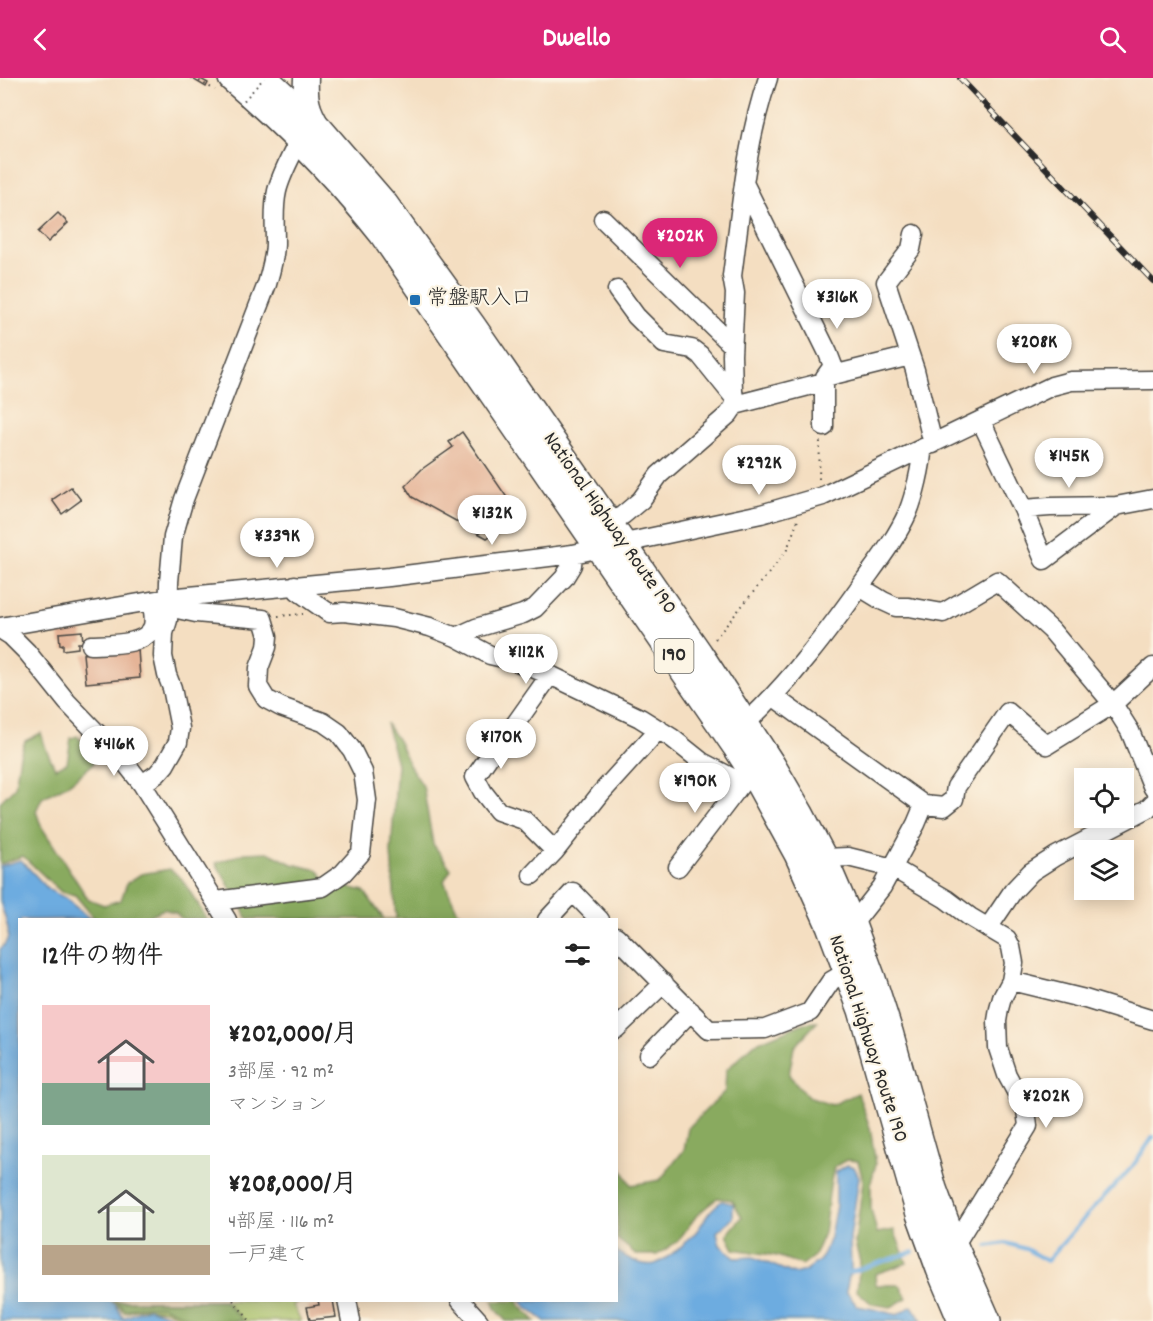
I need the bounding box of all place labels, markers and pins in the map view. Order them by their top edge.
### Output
pin: ¥202K [638,218,722,269]
pin: ¥316K [795,279,879,330]
place label: 常盤駅入口 [427,285,532,315]
marker: 常盤駅入口 [408,293,422,307]
pin: ¥208K [992,324,1076,375]
pin: ¥145K [1027,438,1111,489]
pin: ¥292K [717,445,801,496]
pin: ¥132K [450,495,534,546]
pin: ¥339K [235,518,319,569]
pin: ¥112K [484,634,568,685]
pin: ¥170K [459,719,543,770]
pin: ¥416K [72,726,156,777]
pin: ¥190K [653,763,737,814]
pin: ¥202K [1004,1078,1088,1129]

